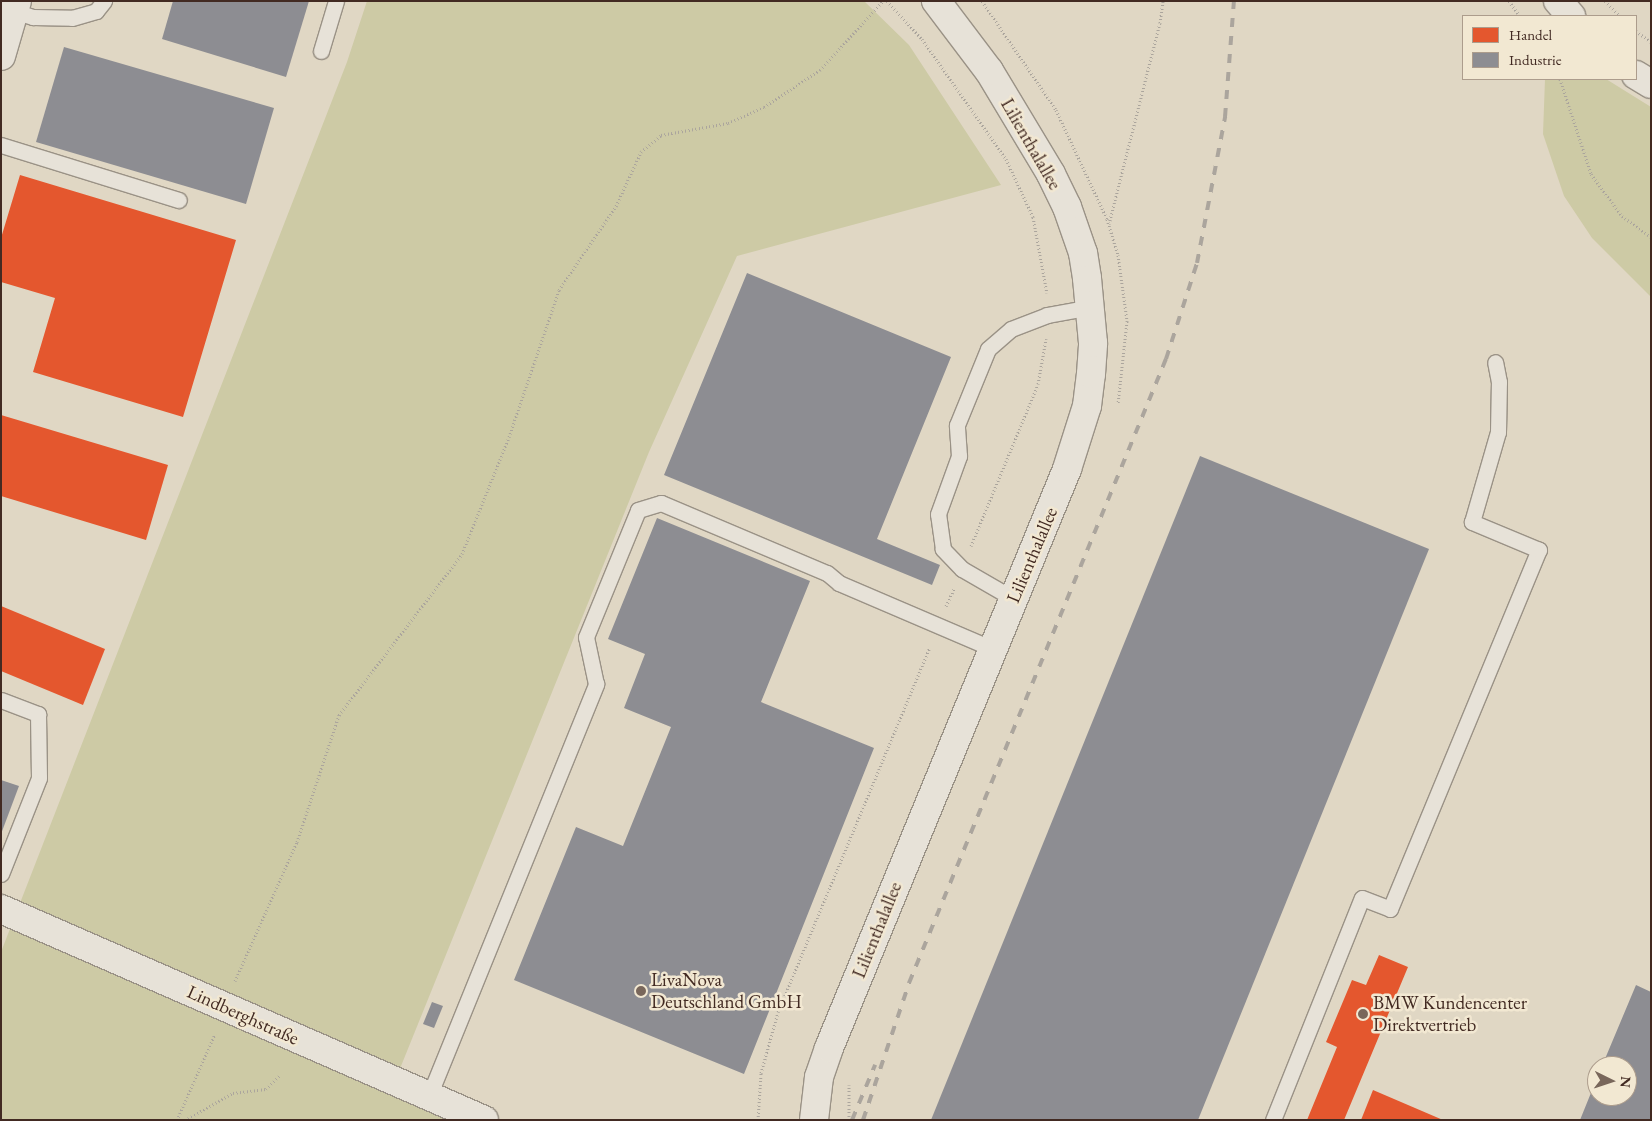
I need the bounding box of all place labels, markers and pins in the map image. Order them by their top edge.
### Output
place label: LivaNova Deutschland GmbH [651,969,802,1013]
marker: LivaNova Deutschland GmbH [635,985,647,997]
place label: BMW Kundencenter Direktvertrieb [1373,992,1527,1036]
marker: BMW Kundencenter Direktvertrieb [1357,1008,1369,1020]

